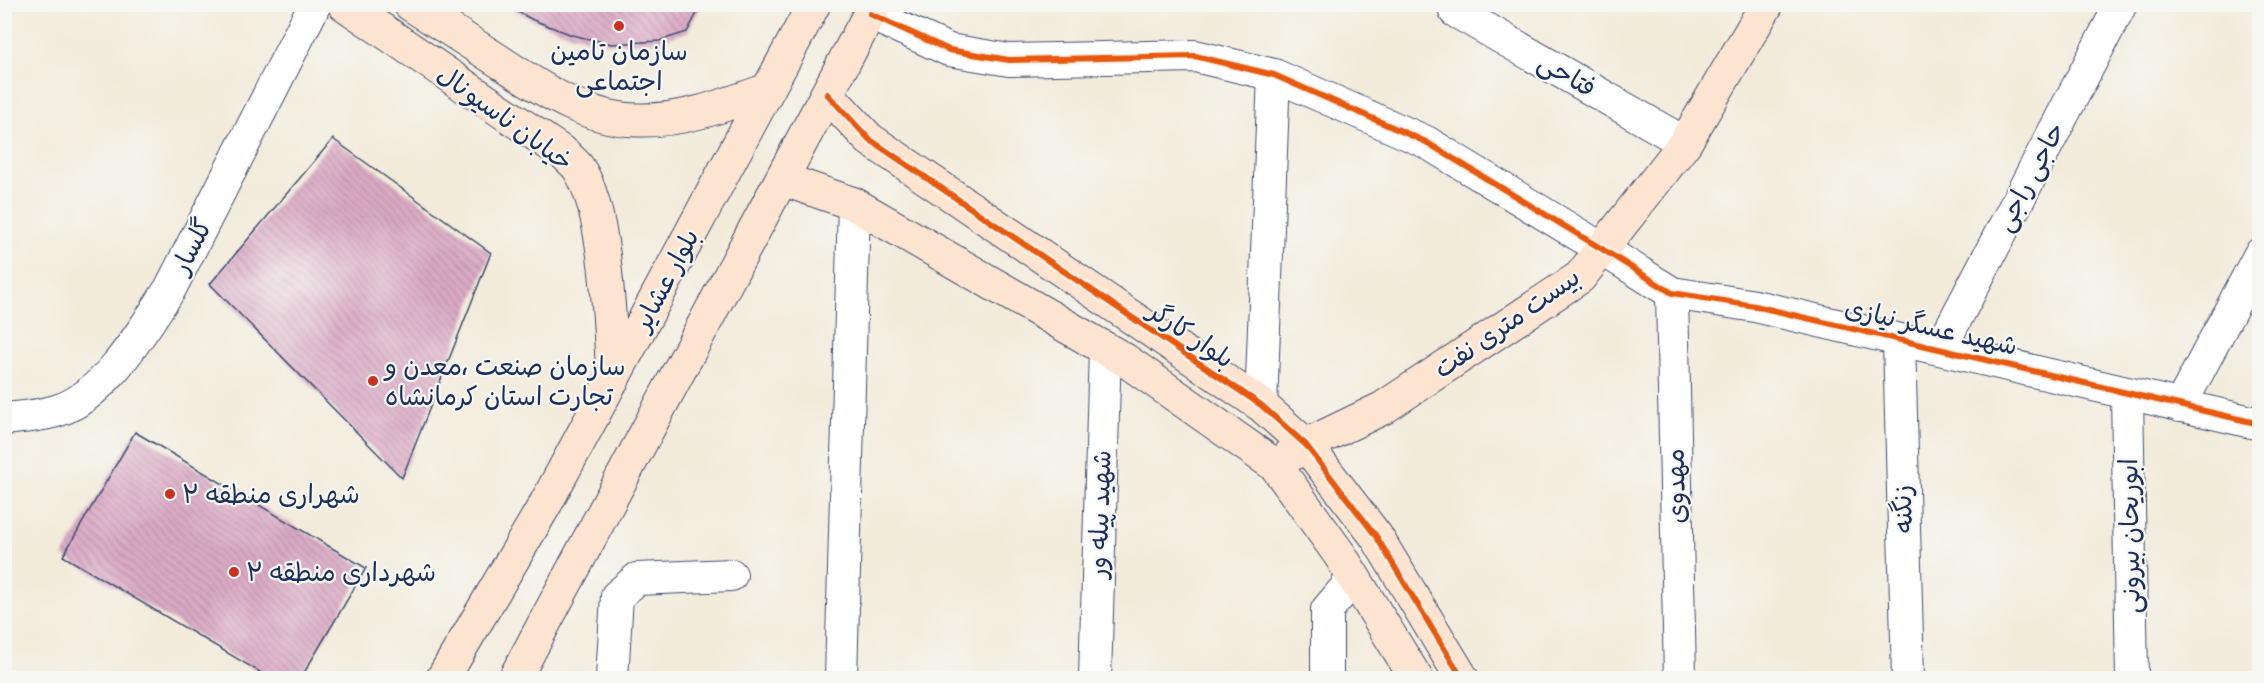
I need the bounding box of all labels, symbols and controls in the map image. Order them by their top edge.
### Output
marker: سازمان تامین اجتماعی [612,19,626,33]
place label: سازمان تامین اجتماعی [550,35,688,98]
street label: فتاحی [1532,45,1602,105]
street label: خیابان ناسیونال [431,58,579,178]
street label: حاجی راجی [1987,117,2073,237]
street label: گلسار [163,213,220,281]
street label: بلوار عشایر [624,223,707,339]
street label: بیست متری نفت [1428,260,1586,386]
street label: شهید عسگر نیازی [1841,291,2021,363]
street label: بلوار کارگر [1140,293,1240,376]
place label: سازمان صنعت ،معدن و تجارت استان کرمانشاه [383,350,626,413]
marker: سازمان صنعت ،معدن و تجارت استان کرمانشاه [366,374,380,388]
street label: مهدوی [1659,448,1693,524]
street label: شهید پیله ور [1081,449,1119,581]
street label: ابوریحان بیرونی [2112,458,2148,614]
place label: شهراری منطقه ۲ [182,478,360,511]
street label: زنگنه [1886,484,1920,534]
marker: شهراری منطقه ۲ [163,487,177,501]
place label: شهرداری منطقه ۲ [246,556,436,589]
marker: شهرداری منطقه ۲ [227,565,241,579]

